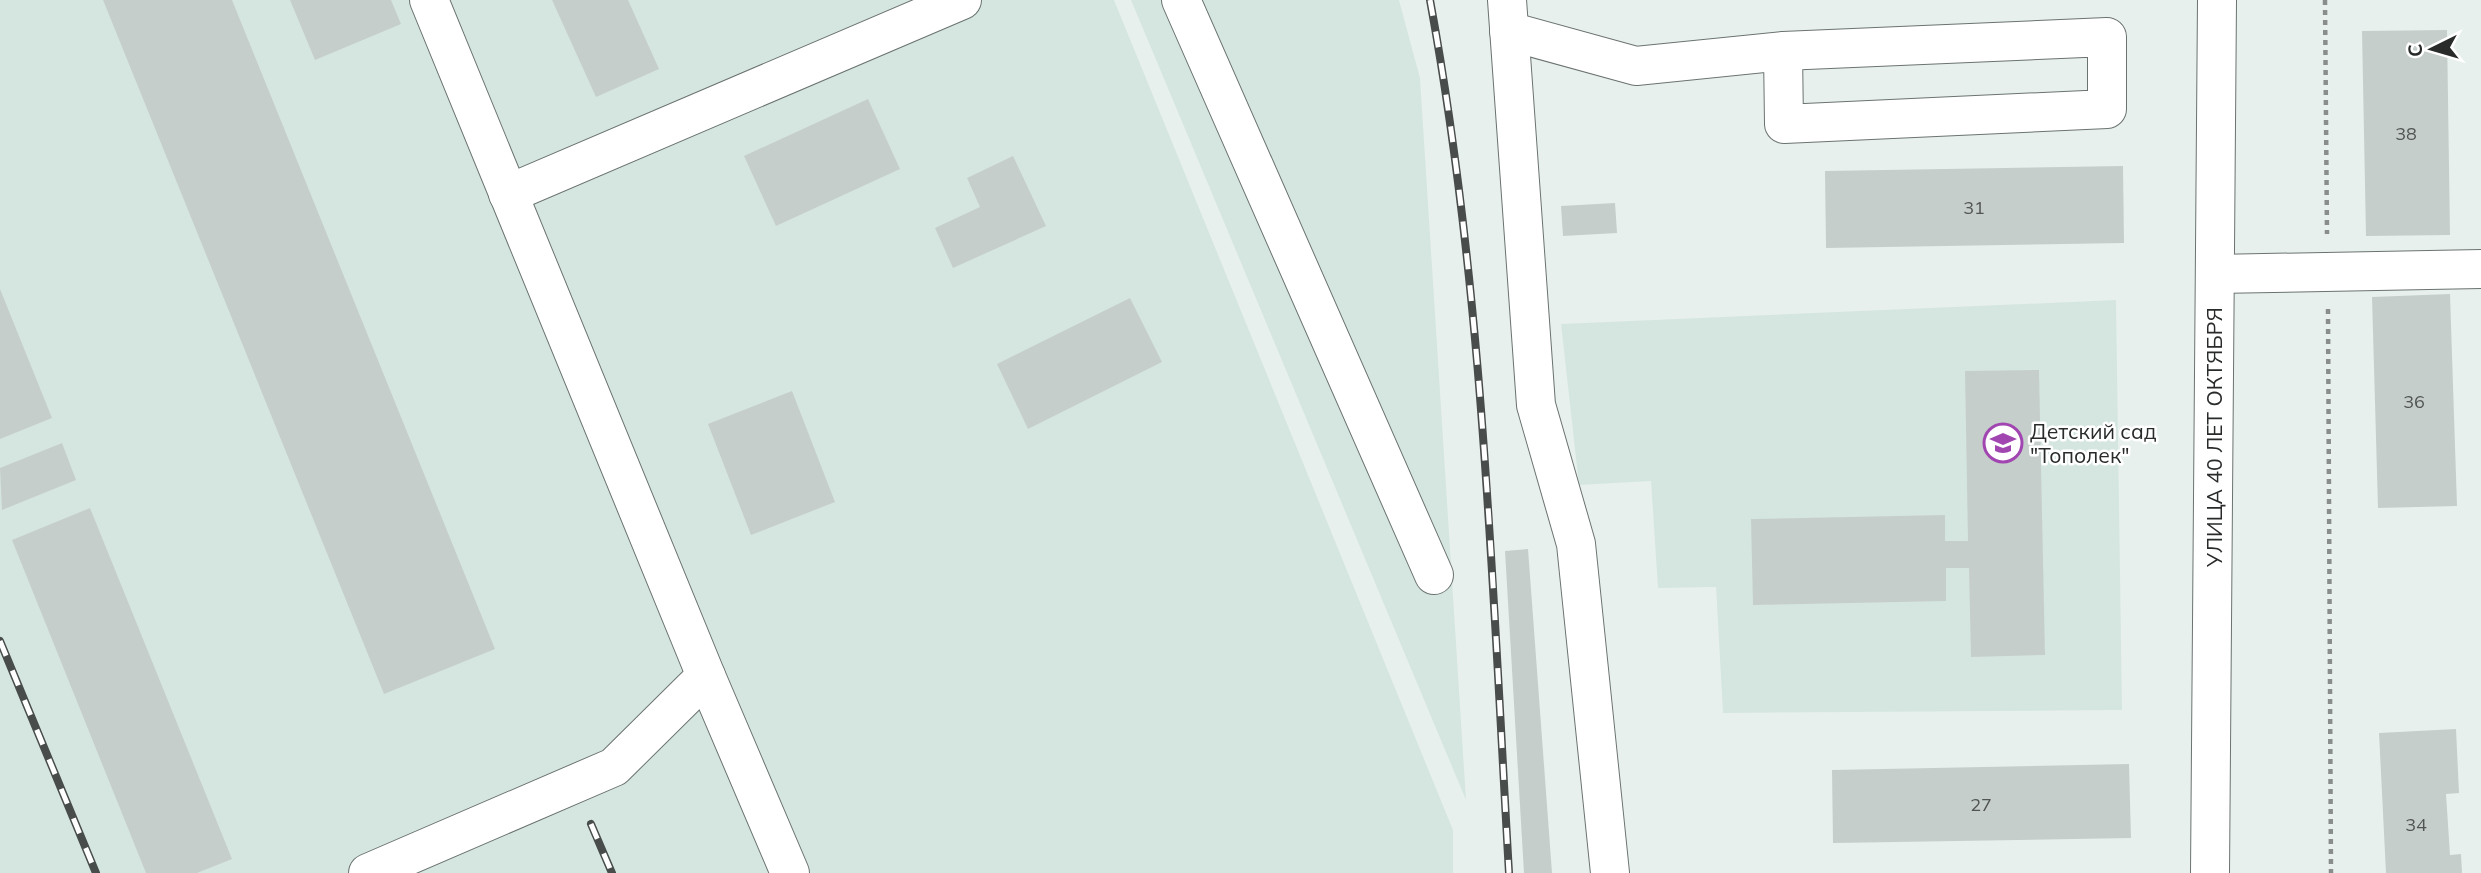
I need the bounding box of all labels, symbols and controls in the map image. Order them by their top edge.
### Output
north arrow [2397,14,2467,84]
text: С [2403,43,2428,58]
house number: 38 [2395,122,2417,145]
house number: 31 [1963,196,1985,219]
street label: УЛИЦА 40 ЛЕТ ОКТЯБРЯ [2201,307,2227,568]
house number: 36 [2403,390,2425,413]
place label: Детский сад "Тополек" [2030,418,2157,468]
school or university icon: Детский сад "Тополек" [1982,422,2024,464]
house number: 27 [1970,793,1992,816]
house number: 34 [2405,813,2427,836]

